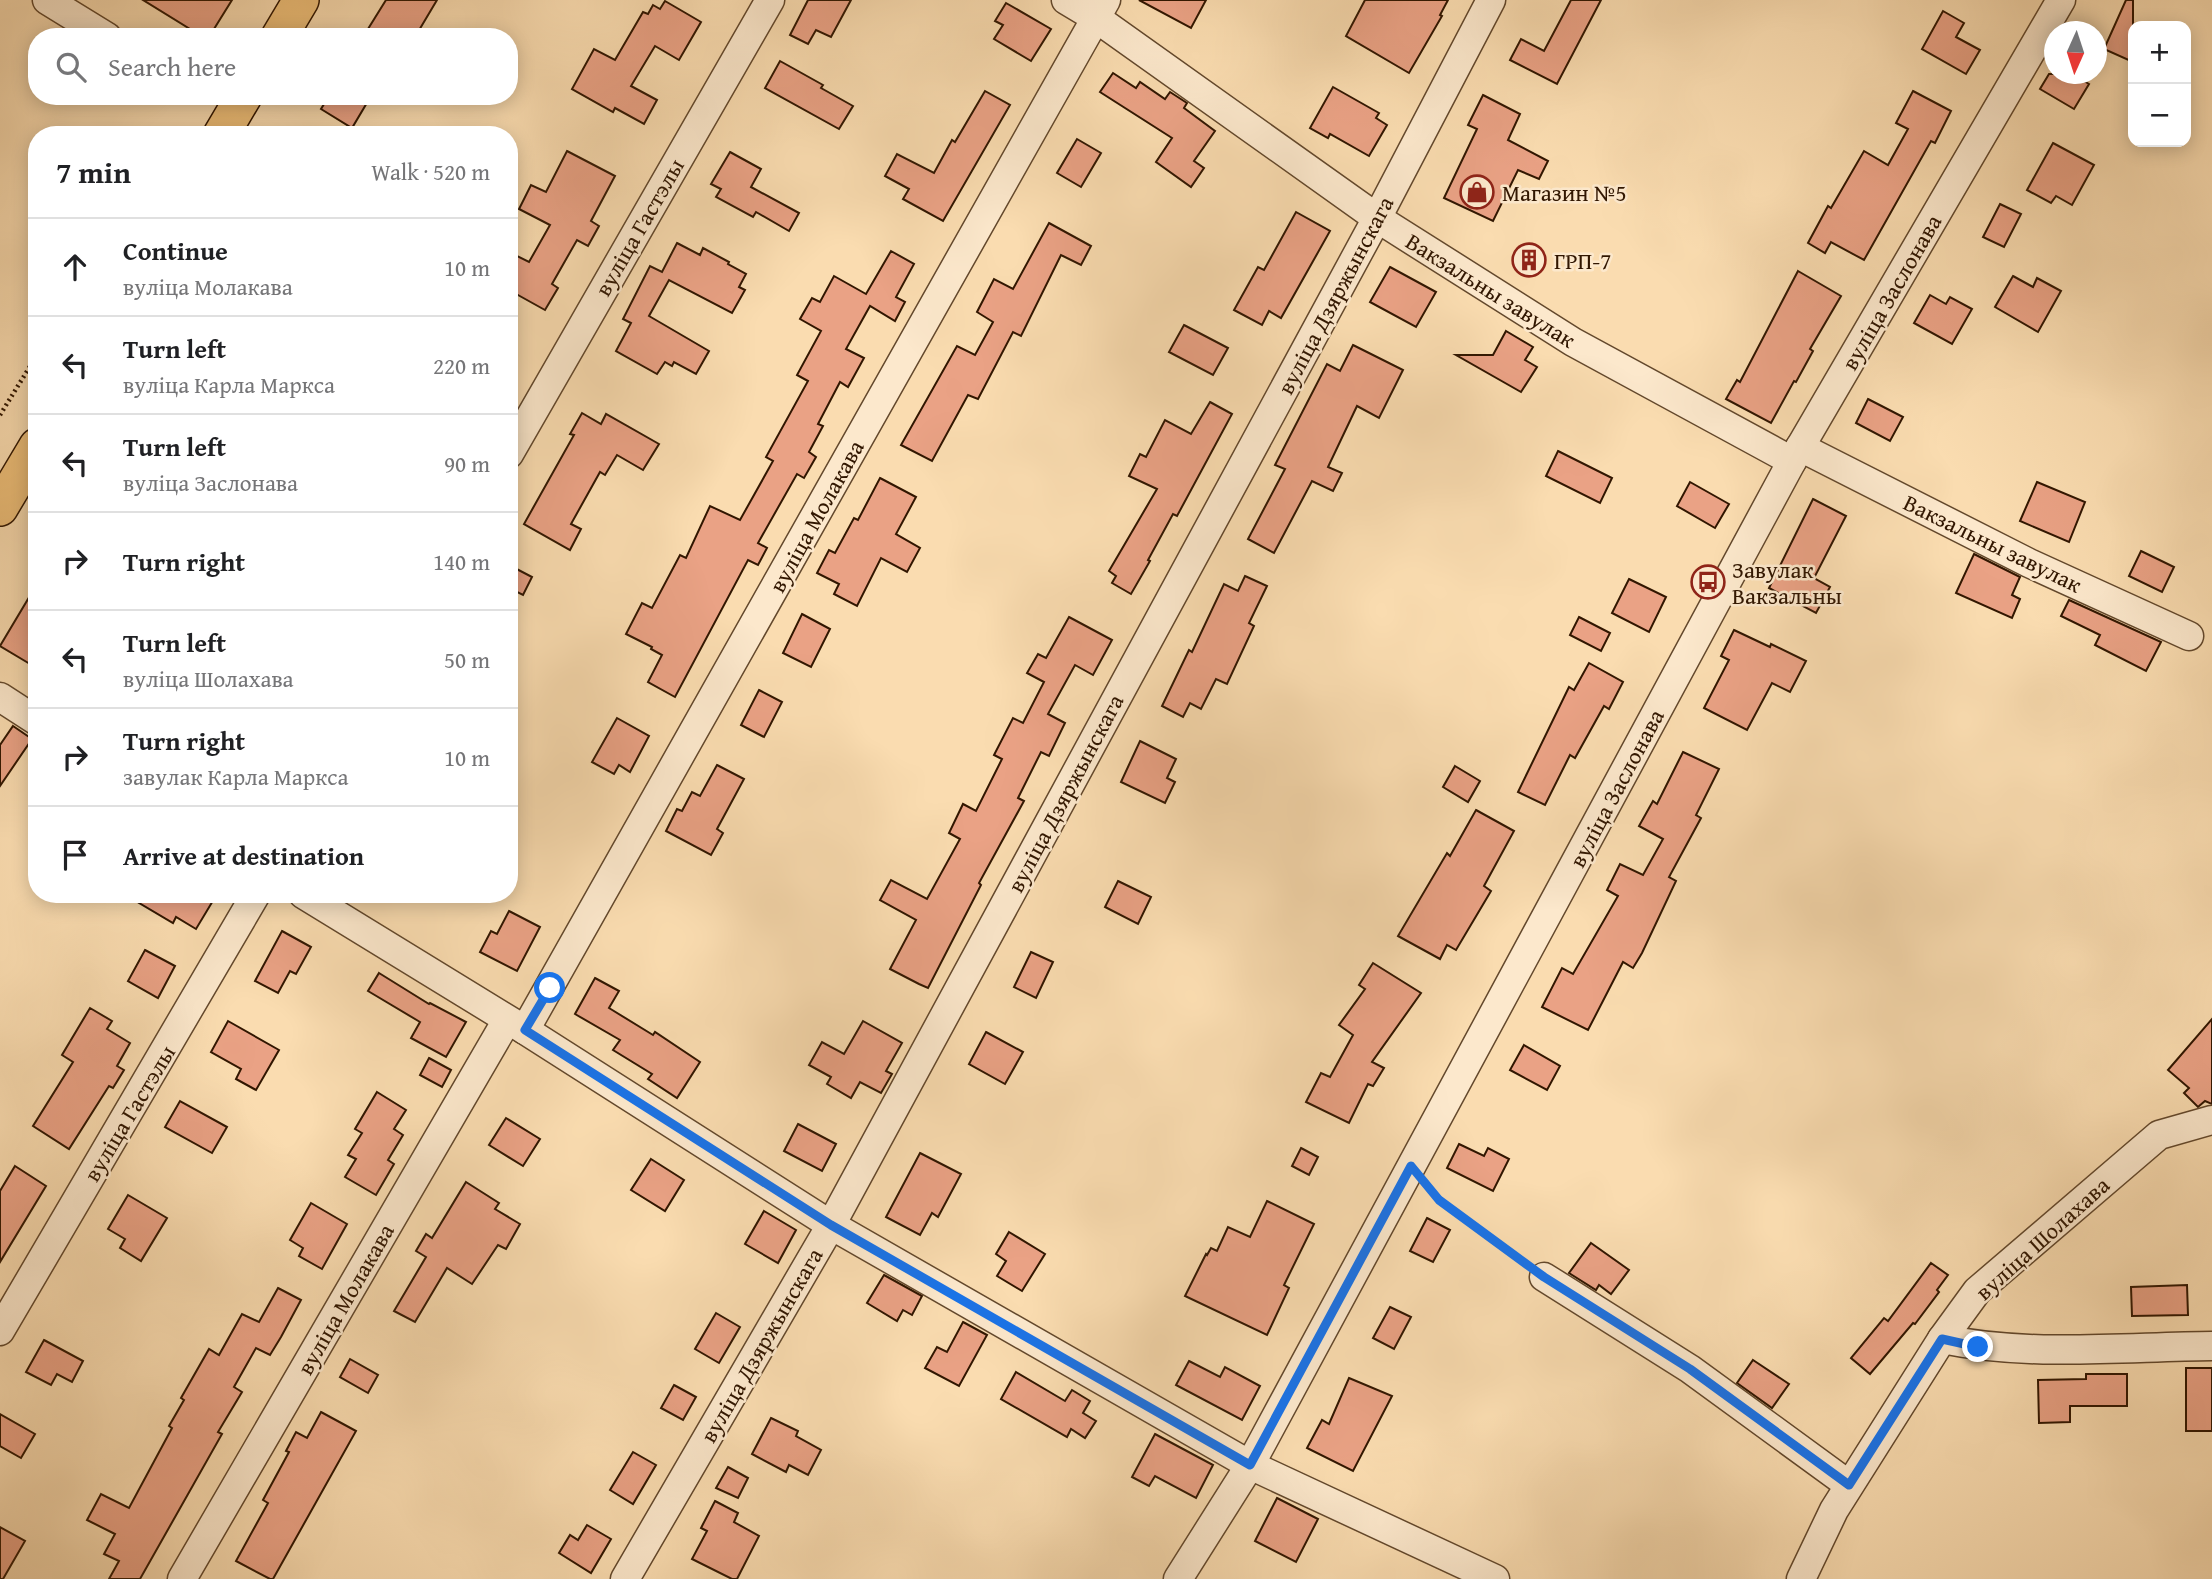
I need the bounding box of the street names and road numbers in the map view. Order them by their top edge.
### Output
street label: вуліца Гастэлы [586,152,692,302]
street label: вуліца Дзяржынскага [1269,190,1401,400]
street label: вуліца Заслонава [1833,208,1949,376]
street label: Вакзальны завулак [1400,224,1582,356]
street label: вуліца Молакава [760,434,872,598]
street label: Вакзальны завулак [1898,486,2088,600]
street label: вуліца Дзяржынскага [999,688,1131,898]
street label: вуліца Заслонава [1560,703,1672,873]
street label: вуліца Гастэлы [75,1038,183,1188]
street label: вуліца Шолахава [1968,1169,2116,1307]
street label: вуліца Молакава [288,1217,402,1381]
street label: вуліца Дзяржынскага [692,1241,830,1449]

